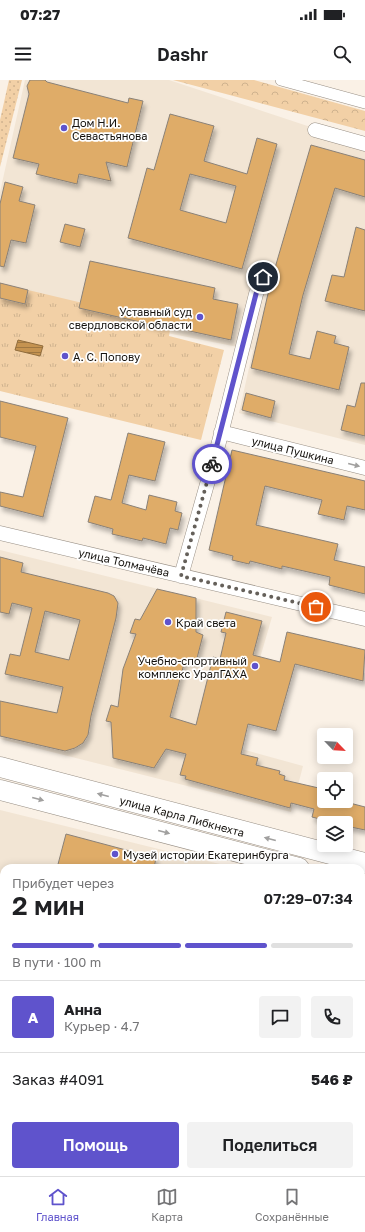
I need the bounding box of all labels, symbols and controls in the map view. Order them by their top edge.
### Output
text: 07:27 [20,5,60,23]
icon: menu [12,43,34,65]
text: Dashr [157,43,208,65]
icon: search [331,43,353,65]
place label: Дом Н.И. Севастьянова [72,116,147,142]
marker: Дом Н.И. Севастьянова [59,123,69,133]
pin [246,260,280,294]
icon: home [252,266,274,288]
place label: Уставный суд свердловской области [69,305,192,331]
marker: Уставный суд свердловской области [195,312,205,322]
place label: А. С. Попову [73,350,140,363]
marker: А. С. Попову [60,351,70,361]
street label: улица Пушкина [251,434,335,466]
courier [192,444,232,484]
icon: bike [201,453,223,475]
one-way arrow [348,462,360,468]
street label: улица Толмачёва [77,545,171,579]
pin [299,590,333,624]
icon: bag [305,596,327,618]
place label: Край света [176,616,236,629]
marker: Край света [163,617,173,627]
place label: Учебно-спортивный комплекс УралГАХА [138,654,248,680]
marker: Учебно-спортивный комплекс УралГАХА [250,661,260,671]
north arrow [317,728,353,764]
map controls [317,728,353,852]
button: locate [317,772,353,808]
one-way arrow [97,792,109,798]
street label: улица Карла Либкнехта [118,793,246,839]
one-way arrow [32,797,44,803]
button: layers [317,816,353,852]
one-way arrow [158,829,170,835]
one-way arrow [263,835,276,841]
place label: Музей истории Екатеринбурга [123,848,289,861]
marker: Музей истории Екатеринбурга [110,849,120,859]
text: Прибудет через [12,875,114,891]
text: 07:29–07:34 [264,889,353,907]
text: 2 мин [12,890,85,921]
text: В пути · 100 m [12,954,101,970]
button: chat [259,996,301,1038]
button: phone [311,996,353,1038]
text: Анна [64,1000,102,1018]
text: А [28,1008,38,1026]
text: Курьер · 4.7 [64,1018,139,1034]
text: Заказ #4091 [12,1070,104,1088]
text: 546 ₽ [311,1070,353,1088]
button: Помощь [12,1122,179,1168]
button: Поделиться [187,1122,353,1168]
tab: Главная [36,1186,79,1223]
tab: Карта [151,1186,183,1223]
tab: Сохранённые [255,1186,329,1223]

